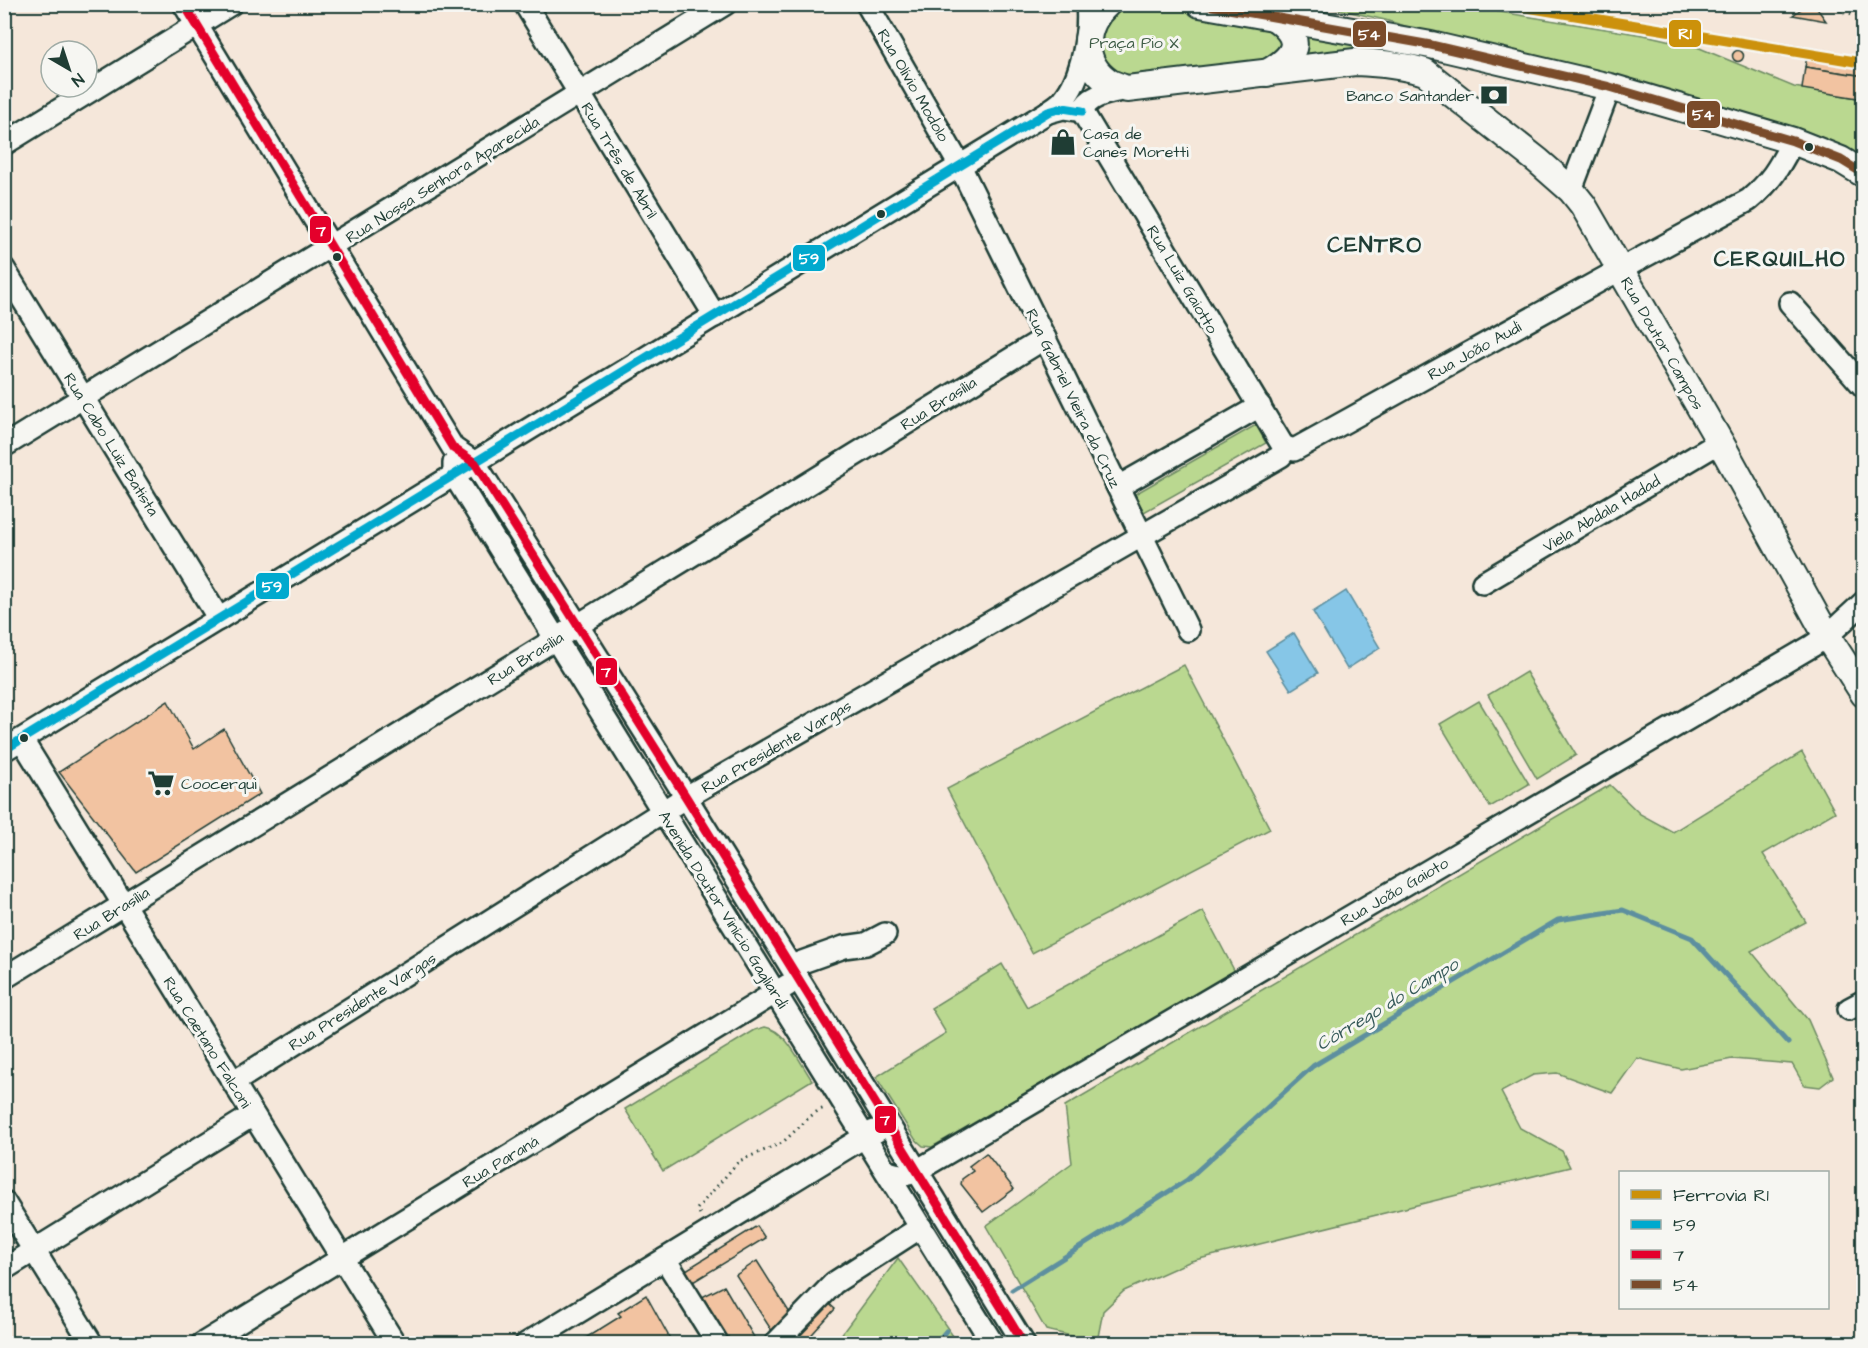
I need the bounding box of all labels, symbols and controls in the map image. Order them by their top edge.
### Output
line badge: R1 [1668,19,1702,48]
line badge: 54 [1352,20,1387,48]
text: R1 [1678,23,1693,45]
text: 54 [1358,24,1380,46]
street label: Rua Olívio Modolo [872,25,954,146]
park label: Praça Pio X [1089,32,1179,54]
north arrow [39,39,99,99]
text: N [67,68,89,92]
bank icon: Banco Santander [1479,80,1509,110]
place label: Banco Santander [1346,85,1474,107]
street label: Rua Três de Abril [576,98,663,223]
line badge: 54 [1686,100,1721,129]
text: 54 [1692,104,1714,126]
street label: Rua Nossa Senhora Aparecida [341,111,544,249]
place label: Casa de Canes Moretti [1083,123,1189,163]
shop icon: Casa de Canes Moretti [1048,127,1078,157]
unlabelled marker [1803,141,1815,153]
unlabelled marker [875,208,887,220]
line badge: 7 [309,215,332,244]
text: 7 [315,220,326,242]
street label: Rua Luiz Gaiotto [1141,221,1223,338]
district label: CENTRO [1327,230,1423,261]
line badge: 59 [792,244,826,272]
district label: CERQUILHO [1714,244,1846,275]
text: 59 [799,248,819,270]
unlabelled marker [331,251,343,263]
street label: Rua Doutor Campos [1615,273,1709,414]
street label: Rua Gabriel Vieira da Cruz [1020,305,1126,492]
street label: Rua João Audi [1424,316,1526,386]
street label: Rua Cabo Luiz Batista [58,369,164,520]
street label: Rua Brasília [896,372,981,436]
street label: Viela Abdala Hadad [1539,470,1664,558]
line badge: 59 [255,572,290,600]
text: 59 [262,576,282,598]
street label: Rua Brasília [483,627,568,691]
line badge: 7 [595,657,618,686]
text: 7 [600,661,611,683]
street label: Rua Presidente Vargas [697,695,856,800]
unlabelled marker [18,732,30,744]
supermarket icon: Coocerqui [146,768,176,798]
place label: Coocerqui [181,773,257,795]
street label: Avenida Doutor Vinício Gagliardi [652,806,794,1014]
street label: Rua João Gaioto [1337,852,1452,932]
street label: Rua Brasília [69,882,154,946]
street label: Rua Presidente Vargas [285,947,441,1057]
water label: Córrego do Campo [1312,951,1465,1058]
street label: Rua Caetano Falconi [158,972,257,1113]
line badge: 7 [874,1105,897,1134]
text: 7 [879,1109,890,1131]
street label: Rua Paraná [458,1130,543,1193]
legend [1619,1171,1829,1309]
text: Ferrovia R1 [1673,1183,1769,1208]
text: 59 [1673,1213,1696,1238]
text: 7 [1673,1243,1684,1268]
text: 54 [1673,1273,1698,1298]

